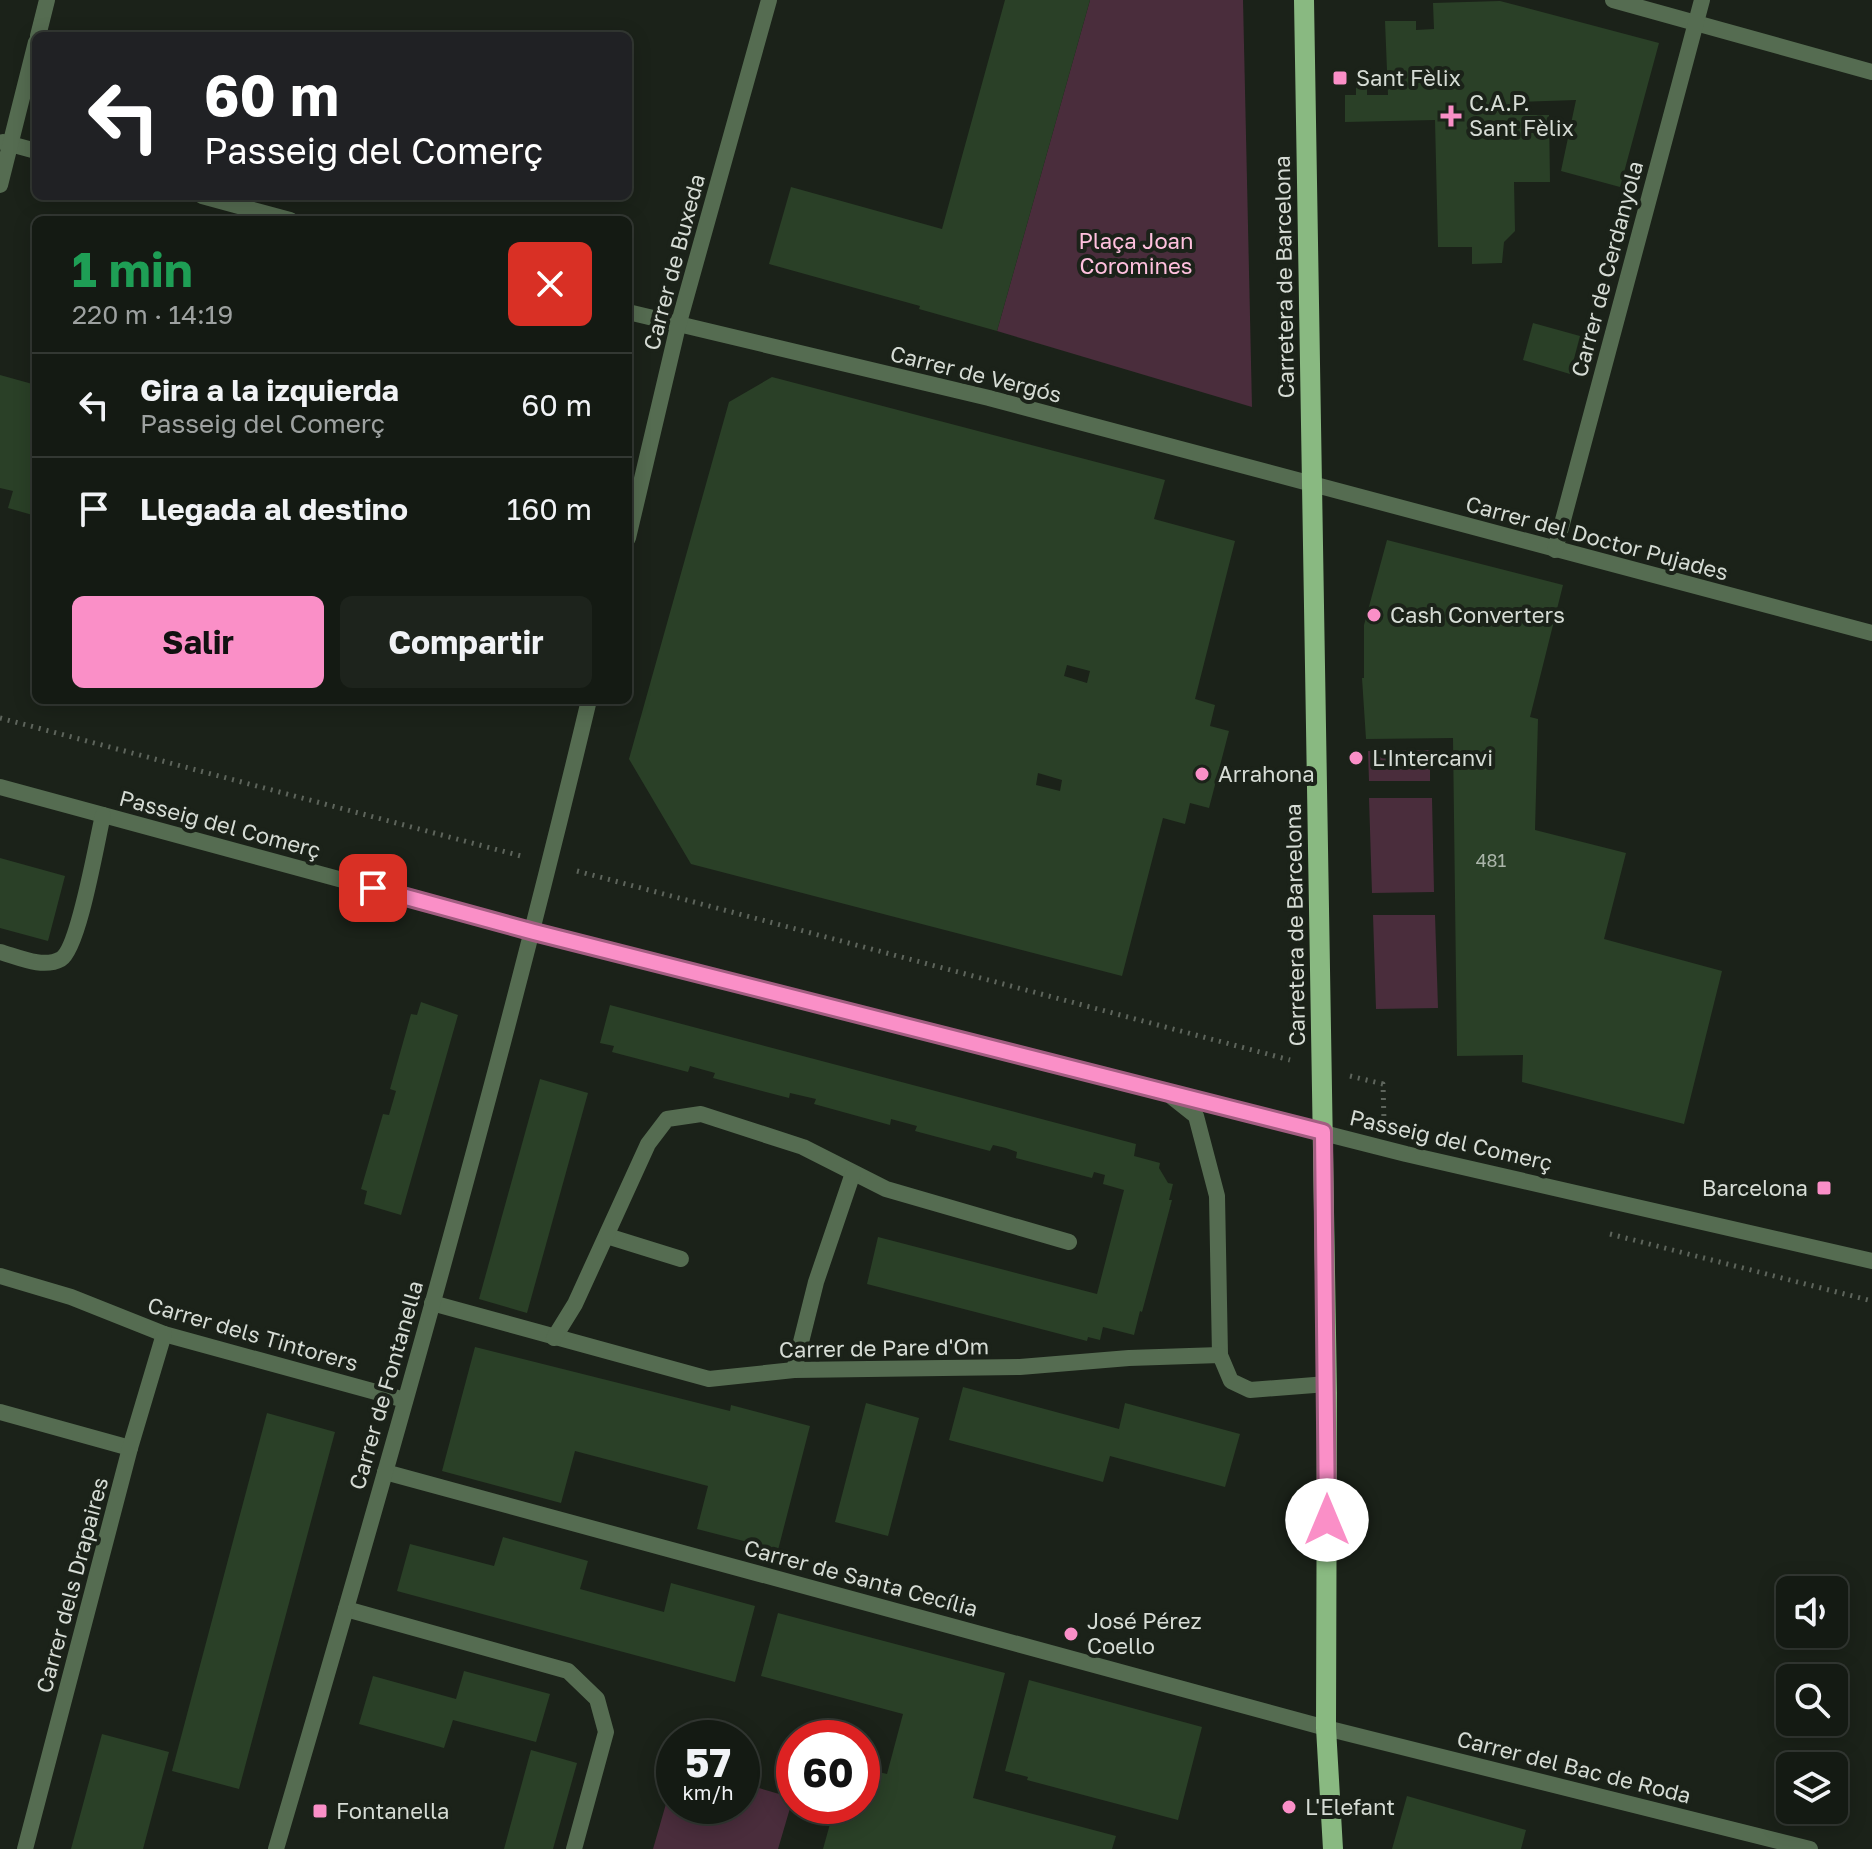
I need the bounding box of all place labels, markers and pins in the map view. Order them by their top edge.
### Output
place label: Sant Fèlix [1356,64,1461,91]
marker: Sant Fèlix [1331,69,1349,87]
place label: C.A.P. Sant Fèlix [1469,89,1574,141]
marker: C.A.P. Sant Fèlix [1440,105,1462,127]
place label: Cash Converters [1390,601,1565,628]
marker: Cash Converters [1365,606,1383,624]
place label: L'Intercanvi [1372,744,1493,771]
marker: L'Intercanvi [1347,749,1365,767]
place label: Arrahona [1218,760,1315,787]
marker: Arrahona [1193,765,1211,783]
pin [339,854,407,922]
place label: Barcelona [1702,1174,1808,1201]
marker: Barcelona [1815,1179,1833,1197]
place label: José Pérez Coello [1087,1607,1202,1659]
marker: José Pérez Coello [1062,1625,1080,1643]
place label: L'Elefant [1305,1793,1395,1820]
place label: Fontanella [336,1797,449,1824]
marker: L'Elefant [1280,1798,1298,1816]
marker: Fontanella [311,1802,329,1820]

